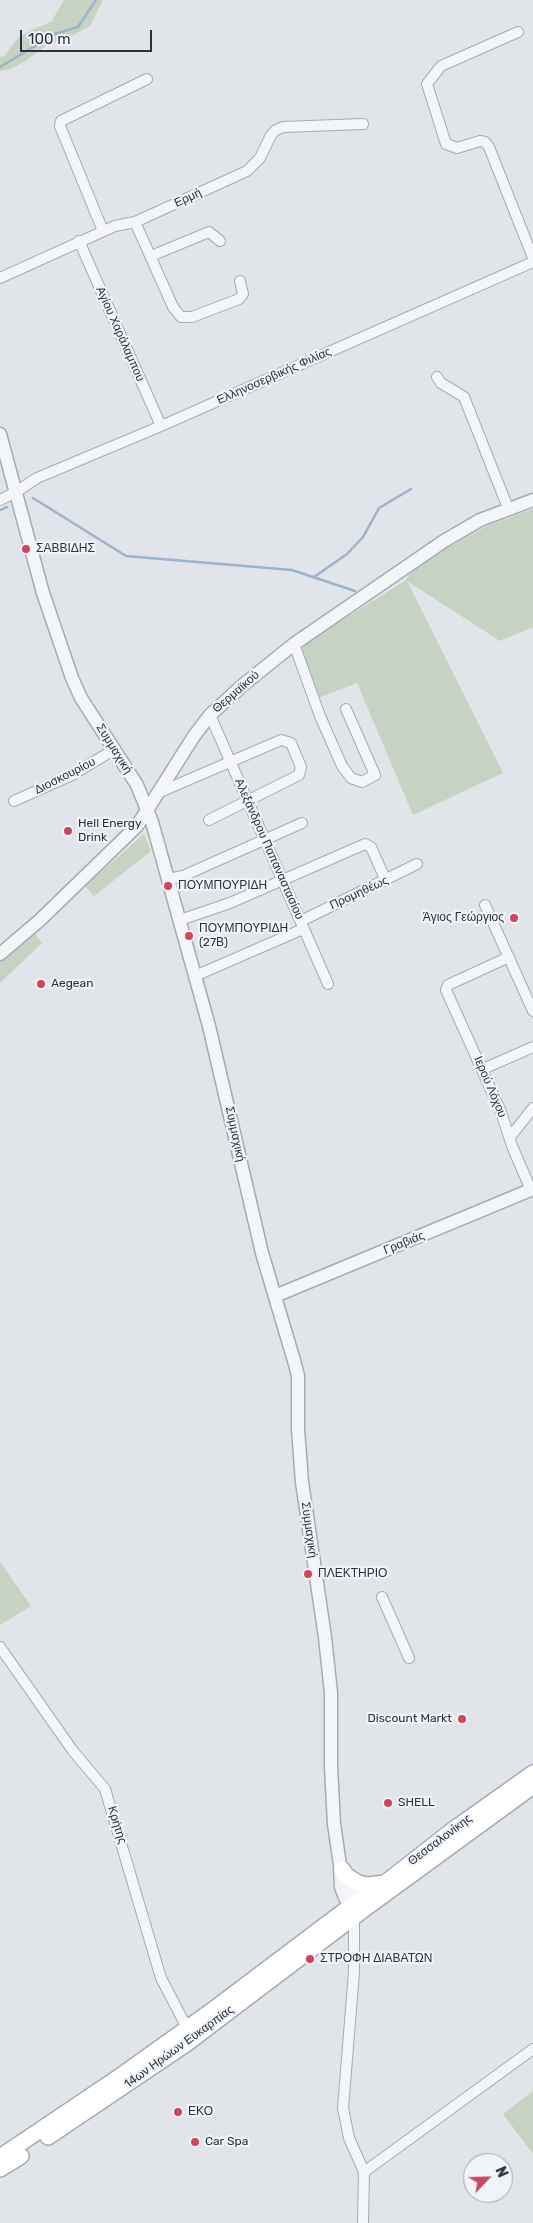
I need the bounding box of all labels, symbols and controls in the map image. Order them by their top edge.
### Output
scale bar [22,20,155,52]
text: 100 m [28,30,70,48]
street label: Ερμή [172,185,204,211]
street label: Αγίου Χαράλαμπου [93,284,147,384]
street label: Ελληνοσερβικής Φιλίας [215,344,333,408]
place label: ΣΑΒΒΙΔΗΣ [36,542,95,556]
marker: ΣΑΒΒΙΔΗΣ [20,543,32,555]
street label: Θερμαϊκού [210,668,262,716]
street label: Συμμαχική [93,721,135,777]
street label: Διοσκουρίου [32,754,98,798]
street label: Αλεξάνδρου Παπαναστασίου [231,776,307,922]
place label: Hell Energy Drink [78,817,142,845]
marker: Hell Energy Drink [62,825,74,837]
street label: Προμηθέως [327,873,391,913]
place label: ΠΟΥΜΠΟΥΡΙΔΗ [178,879,267,893]
marker: ΠΟΥΜΠΟΥΡΙΔΗ [162,880,174,892]
place label: Άγιος Γεώργιος [423,911,504,925]
marker: Άγιος Γεώργιος [508,912,520,924]
place label: ΠΟΥΜΠΟΥΡΙΔΗ (27Β) [199,922,288,950]
marker: ΠΟΥΜΠΟΥΡΙΔΗ (27Β) [183,930,195,942]
place label: Aegean [51,977,93,991]
marker: Aegean [35,978,47,990]
street label: Ιερού Λόχου [471,1054,509,1120]
street label: Συμμαχική [222,1105,248,1163]
street label: Γραβιάς [382,1228,426,1258]
street label: Συμμαχική [298,1501,320,1559]
place label: ΠΛΕΚΤΗΡΙΟ [318,1567,387,1581]
marker: ΠΛΕΚΤΗΡΙΟ [302,1568,314,1580]
place label: Discount Markt [368,1712,452,1726]
marker: Discount Markt [456,1713,468,1725]
place label: SHELL [398,1796,435,1810]
marker: SHELL [382,1797,394,1809]
street label: Κρήτης [104,1804,130,1846]
street label: Θεσσαλονίκης [405,1811,475,1869]
place label: ΣΤΡΟΦΗ ΔΙΑΒΑΤΩΝ [320,1952,432,1966]
marker: ΣΤΡΟΦΗ ΔΙΑΒΑΤΩΝ [304,1953,316,1965]
street label: 14ων Ηρώων Ευκαρπίας [121,2002,237,2092]
place label: ΕΚΟ [188,2105,213,2119]
marker: ΕΚΟ [172,2106,184,2118]
place label: Car Spa [205,2135,248,2149]
marker: Car Spa [189,2136,201,2148]
north arrow [463,2153,513,2203]
text: N [491,2164,511,2180]

